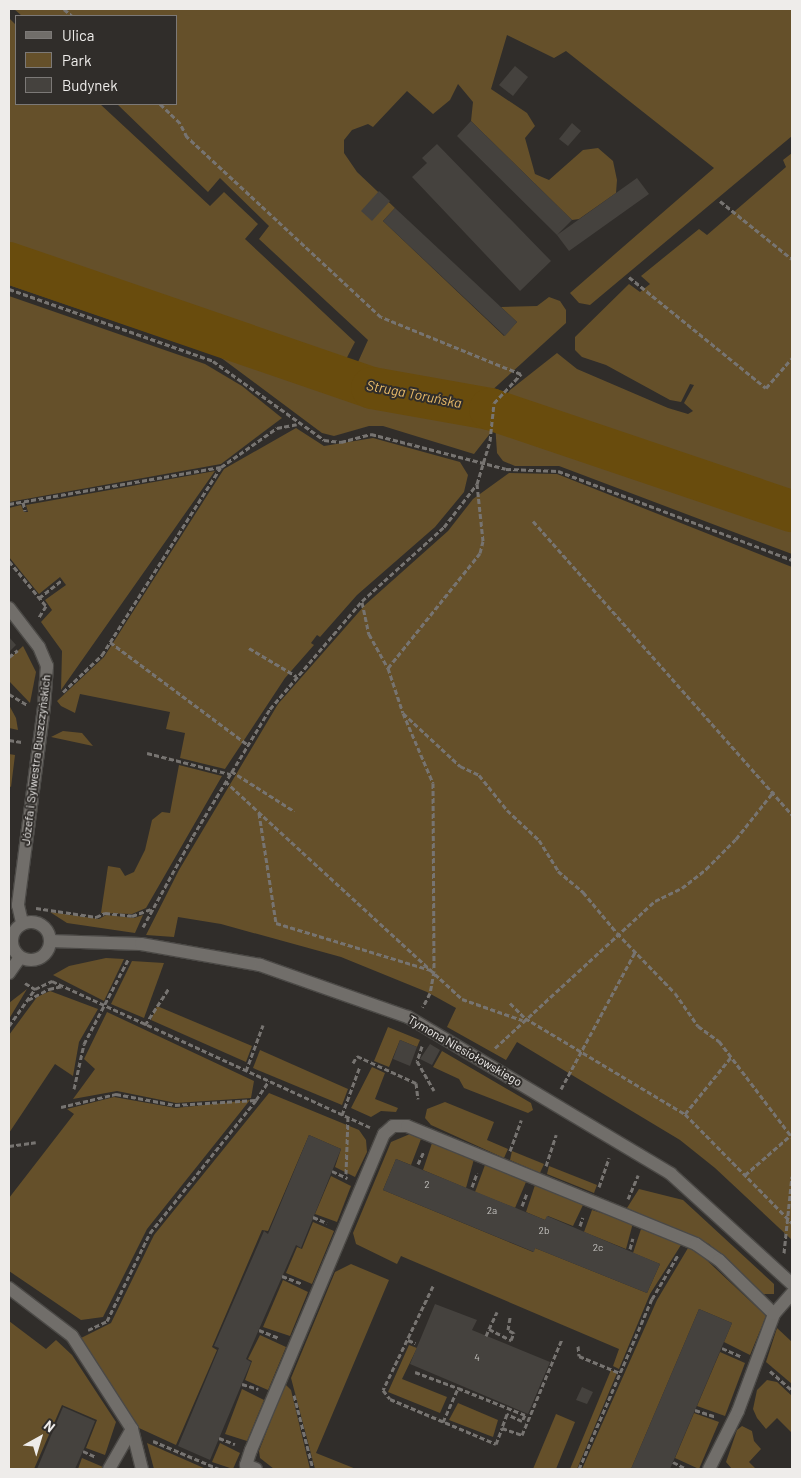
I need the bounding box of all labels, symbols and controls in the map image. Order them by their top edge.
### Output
legend [15,15,178,105]
text: Ulica [62,26,94,44]
text: Park [62,51,91,69]
text: Budynek [62,76,118,94]
water label: Struga Toruńska [365,377,463,411]
street label: Józefa i Sylwestra Buszczyńskich [18,674,54,846]
street label: Tymona Niesiołowskiego [406,1013,524,1089]
house number: 2 [424,1179,430,1191]
house number: 2a [487,1205,497,1217]
house number: 2b [539,1225,549,1237]
house number: 2c [593,1242,603,1254]
house number: 4 [474,1352,480,1364]
north arrow [15,1413,65,1463]
text: N [41,1416,59,1435]

